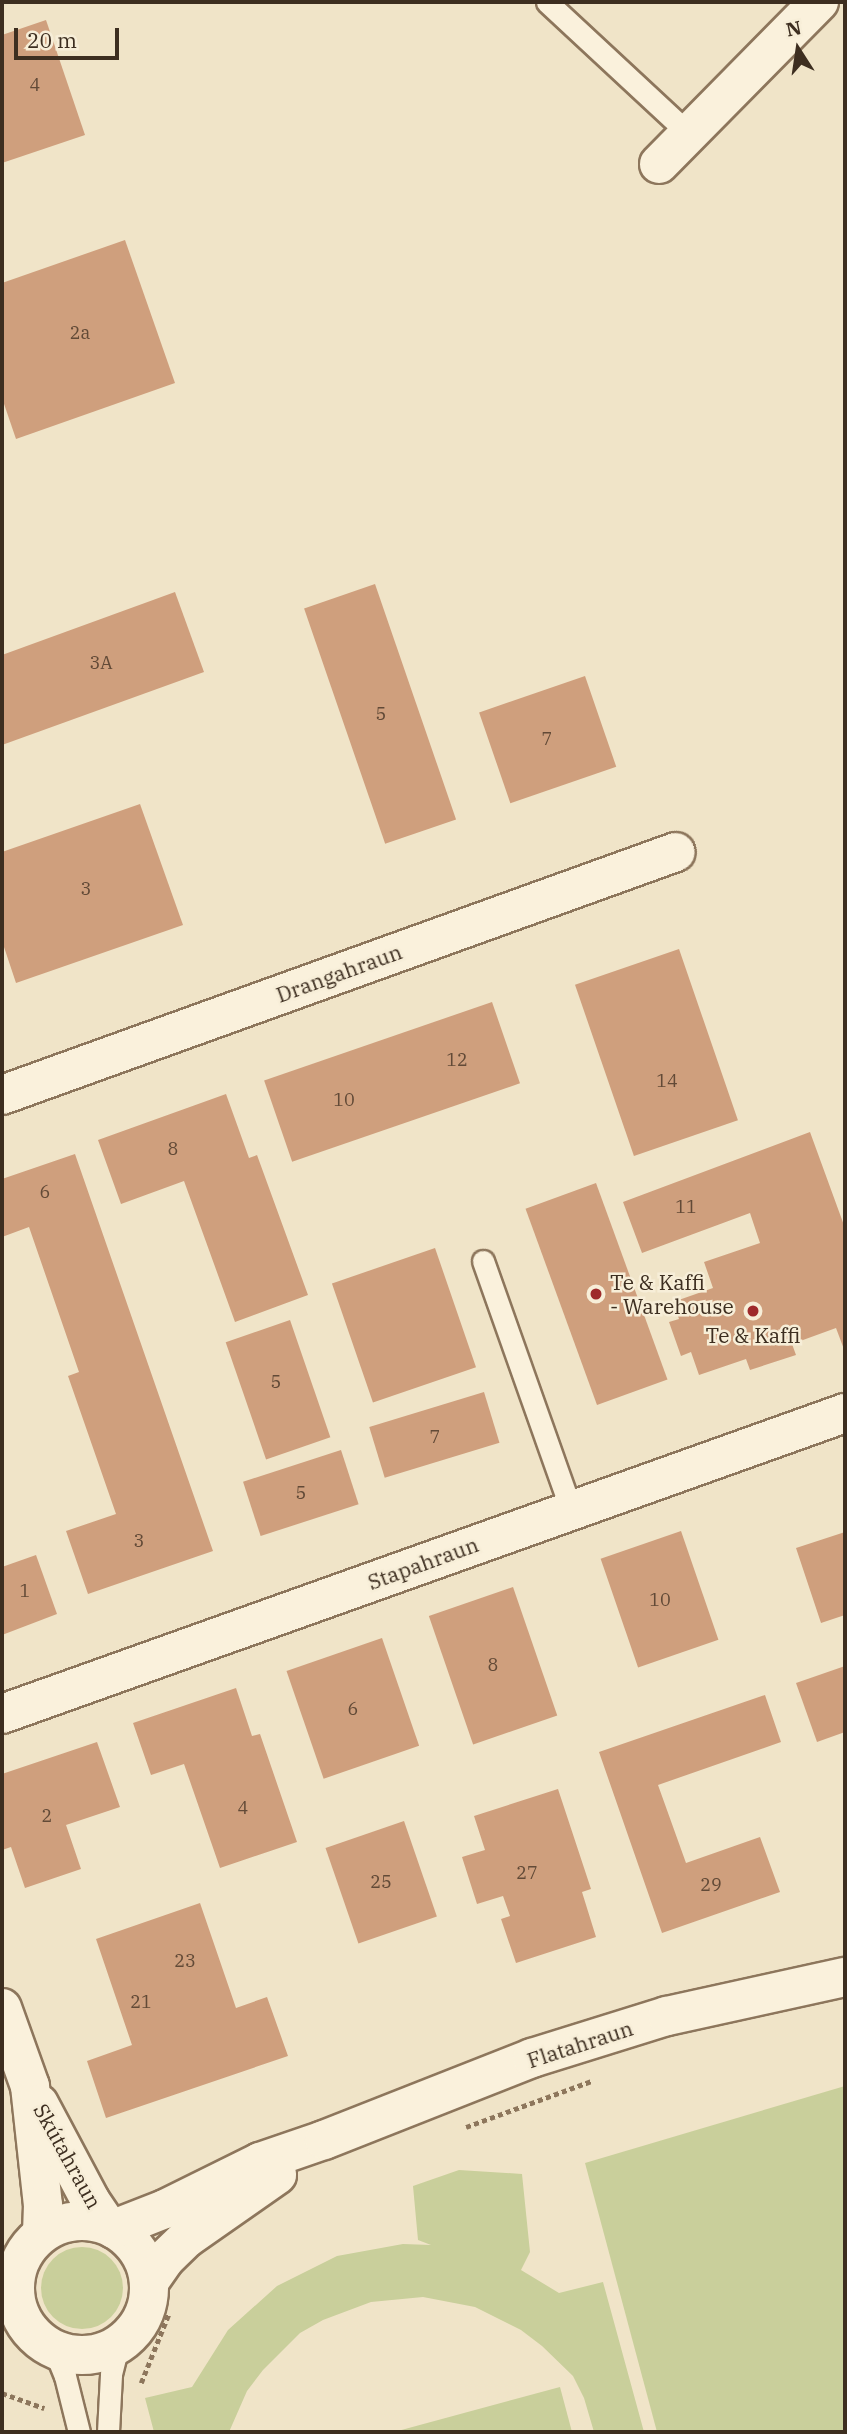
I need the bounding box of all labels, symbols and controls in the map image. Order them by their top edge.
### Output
scale bar [18,14,122,58]
north arrow [763,14,833,84]
text: N [784,15,803,42]
text: 20 m [27,26,77,54]
house number: 4 [30,74,40,96]
house number: 2a [70,322,90,344]
house number: 3A [89,652,113,674]
house number: 5 [376,703,386,725]
house number: 7 [542,728,552,750]
house number: 3 [81,878,91,900]
street label: Drangahraun [273,939,405,1007]
house number: 12 [446,1049,468,1071]
house number: 14 [656,1070,678,1092]
house number: 10 [333,1089,355,1111]
house number: 8 [168,1138,178,1160]
house number: 6 [40,1181,50,1203]
house number: 11 [675,1196,697,1218]
place label: Te & Kaffi - Warehouse [610,1269,734,1319]
marker: Te & Kaffi - Warehouse [588,1286,604,1302]
marker: Te & Kaffi [745,1303,761,1319]
place label: Te & Kaffi [705,1322,801,1348]
house number: 5 [271,1371,281,1393]
house number: 7 [430,1426,440,1448]
house number: 5 [296,1482,306,1504]
house number: 3 [134,1530,144,1552]
street label: Stapahraun [364,1531,482,1595]
house number: 1 [20,1580,30,1602]
house number: 10 [649,1589,671,1611]
house number: 8 [488,1654,498,1676]
house number: 6 [348,1698,358,1720]
house number: 4 [238,1797,248,1819]
house number: 2 [42,1805,52,1827]
house number: 27 [516,1862,538,1884]
house number: 25 [370,1871,392,1893]
house number: 29 [700,1874,722,1896]
house number: 23 [174,1950,196,1972]
house number: 21 [130,1991,152,2013]
street label: Flatahraun [524,2015,636,2073]
street label: Skútahraun [29,2099,107,2213]

